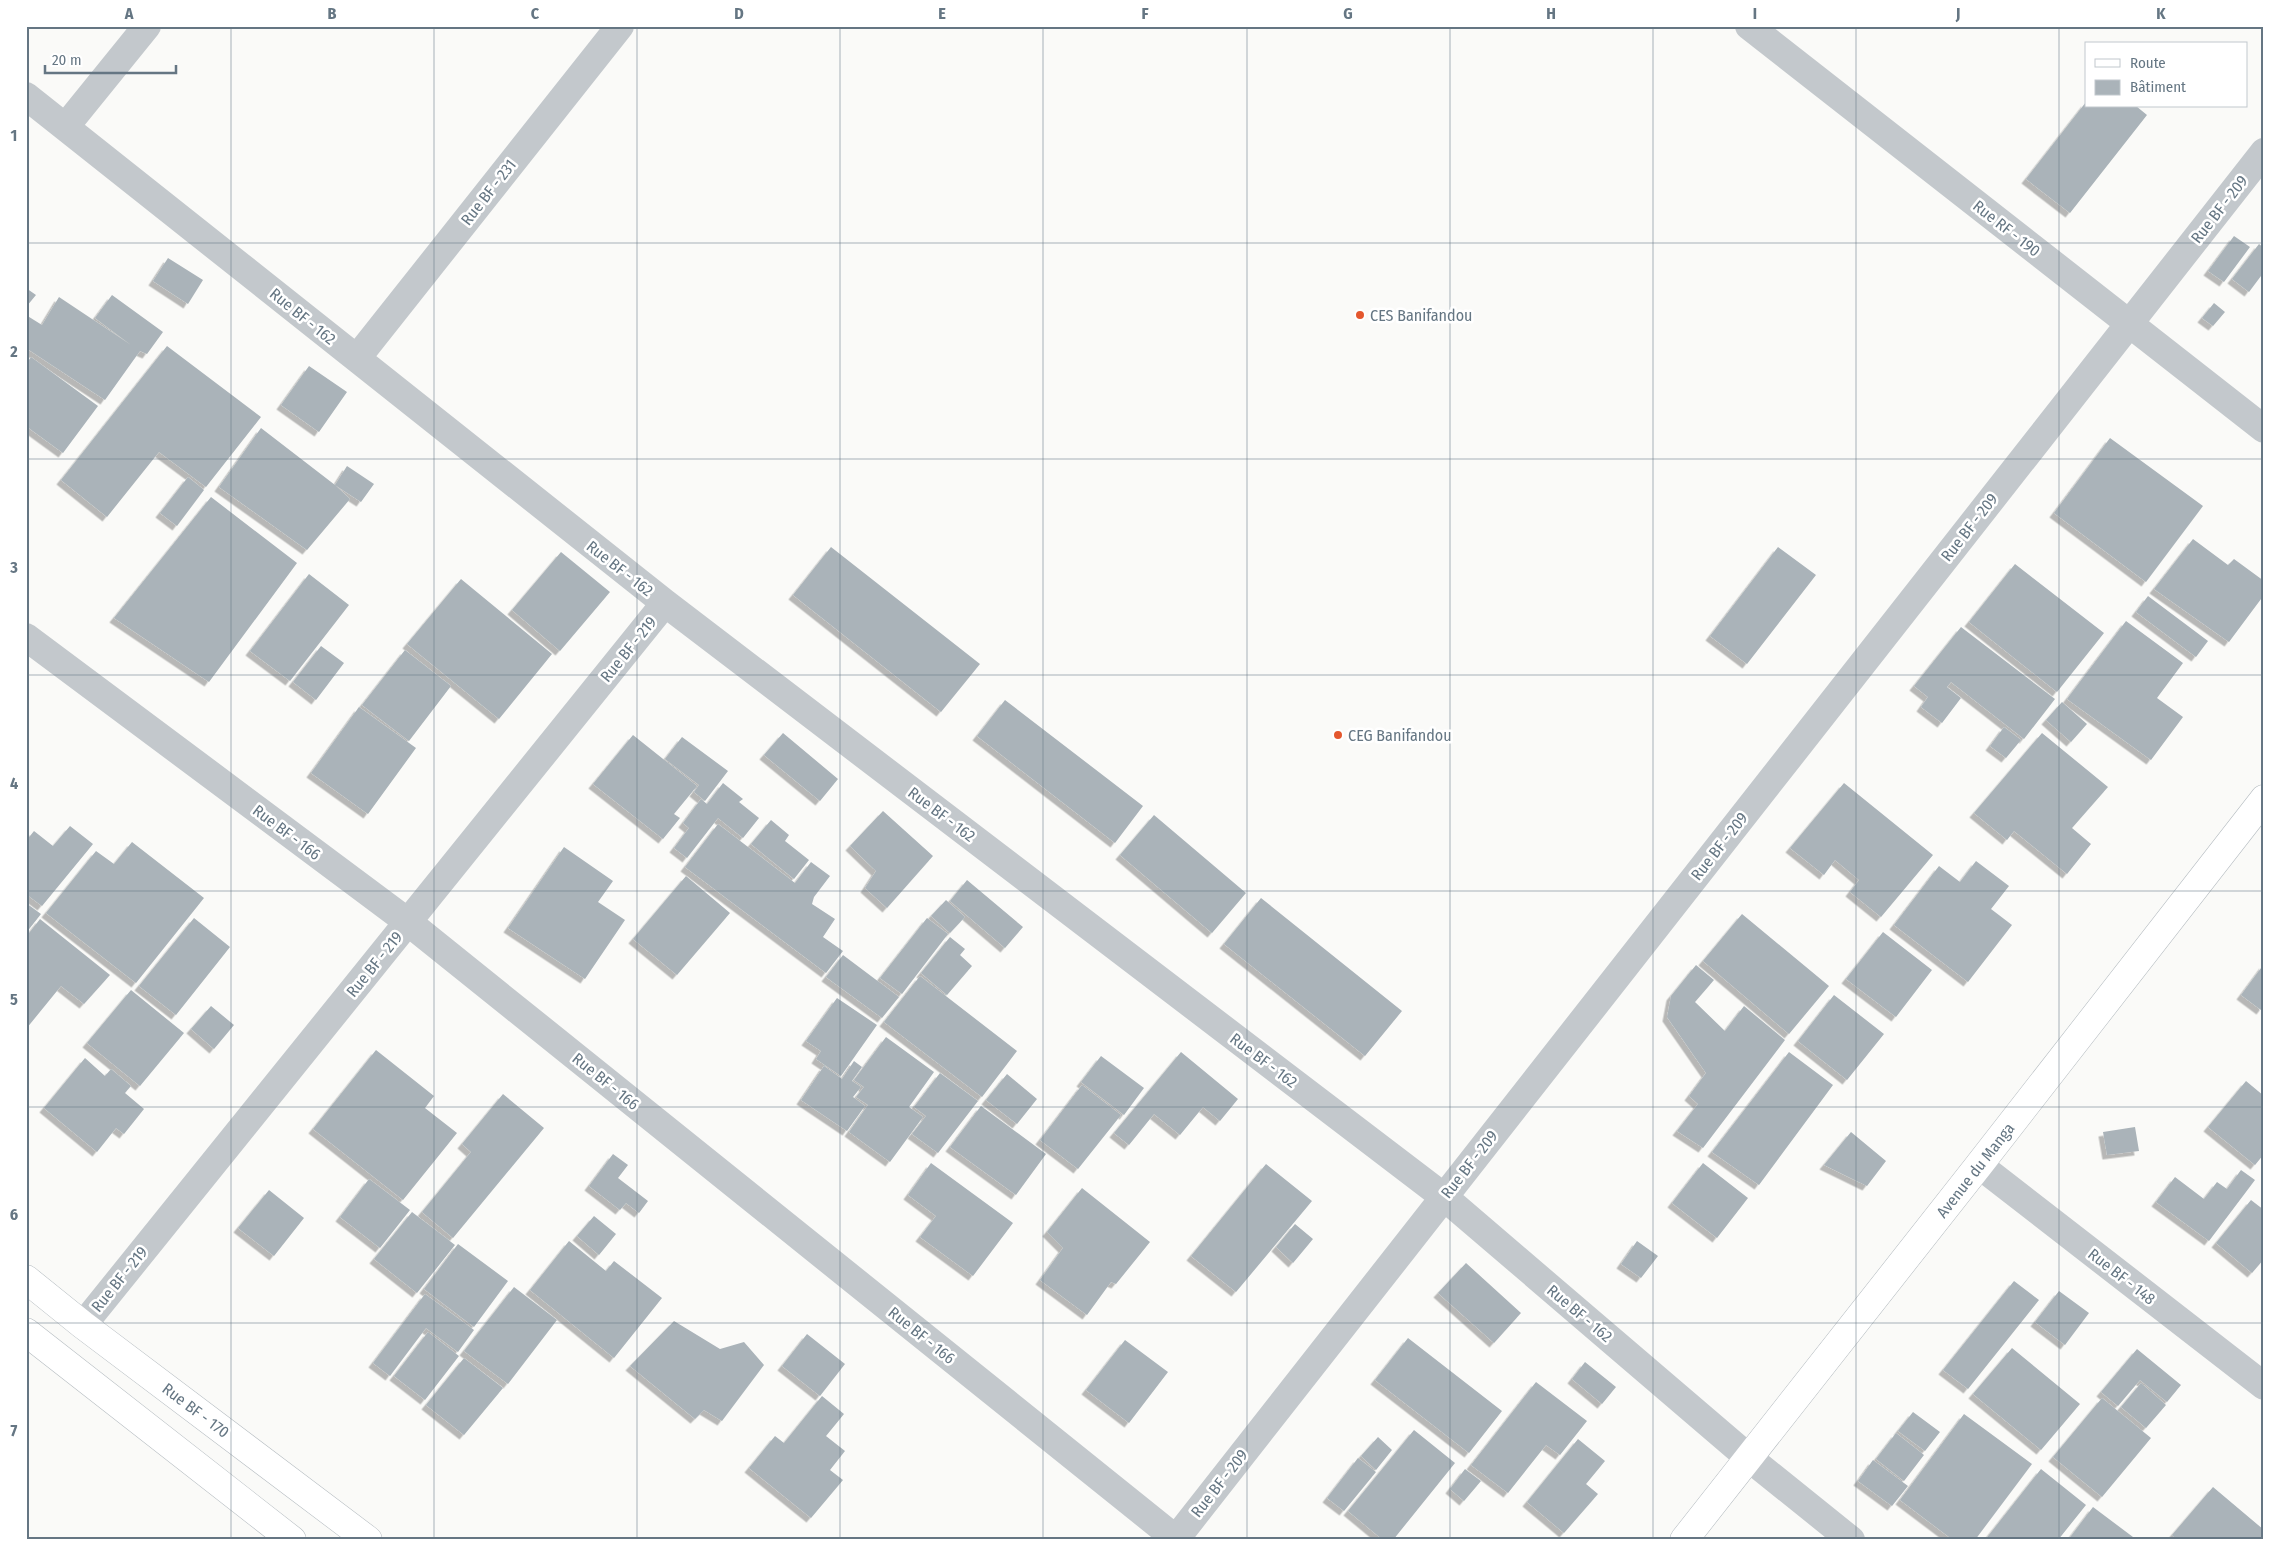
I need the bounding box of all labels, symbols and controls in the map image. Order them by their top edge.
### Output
text: A [124,4,134,23]
text: B [328,4,337,23]
text: C [531,4,540,23]
text: D [734,4,744,23]
text: E [938,4,946,23]
text: F [1141,4,1149,23]
text: G [1343,4,1353,23]
text: H [1546,4,1556,23]
text: I [1753,4,1757,23]
text: J [1955,4,1960,23]
text: K [2156,4,2166,23]
scale bar [45,42,176,74]
legend [2085,42,2248,108]
text: 20 m [52,51,82,69]
text: Route [2130,54,2166,72]
text: Bâtiment [2130,78,2186,96]
text: 1 [11,126,17,145]
street label: Rue BF - 231 [457,156,520,229]
street label: Rue BF - 209 [2187,171,2252,247]
street label: Rue RF - 190 [1969,196,2044,261]
street label: Rue BF - 162 [266,284,339,349]
place label: CES Banifandou [1370,306,1472,325]
marker: CES Banifandou [1354,309,1366,321]
text: 2 [9,342,18,361]
street label: Rue BF - 209 [1937,489,2002,565]
street label: Rue BF - 162 [583,537,657,600]
text: 3 [9,558,18,577]
street label: Rue BF - 219 [596,613,661,686]
place label: CEG Banifandou [1348,726,1452,745]
marker: CEG Banifandou [1332,729,1344,741]
text: 4 [10,774,18,793]
street label: Rue BF - 162 [904,783,979,846]
street label: Rue BF - 166 [249,801,324,864]
street label: Rue BF - 209 [1687,808,1752,884]
street label: Rue BF - 219 [342,928,407,1001]
text: 5 [10,990,18,1009]
street label: Rue BF - 162 [1226,1029,1301,1092]
street label: Rue BF - 166 [569,1049,643,1114]
street label: Avenue du Manga [1932,1119,2018,1222]
street label: Rue BF - 209 [1437,1126,1502,1202]
text: 6 [10,1205,18,1224]
street label: Rue BF - 219 [87,1243,152,1316]
street label: Rue BF - 148 [2084,1244,2159,1308]
street label: Rue BF - 162 [1543,1281,1616,1346]
street label: Rue BF - 166 [885,1303,959,1368]
street label: Rue BF - 170 [159,1379,233,1442]
text: 7 [11,1421,18,1440]
street label: Rue BF - 209 [1187,1445,1252,1521]

